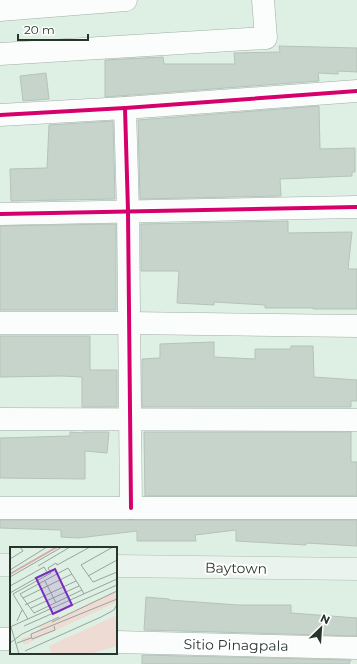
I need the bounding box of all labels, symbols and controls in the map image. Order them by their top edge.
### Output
scale bar [18,16,88,42]
text: 20 m [24,22,55,37]
inset map [10,547,117,654]
street label: Baytown [205,558,267,578]
north arrow [301,608,341,648]
text: N [318,611,332,627]
street label: Sitio Pinagpala [183,635,289,655]

